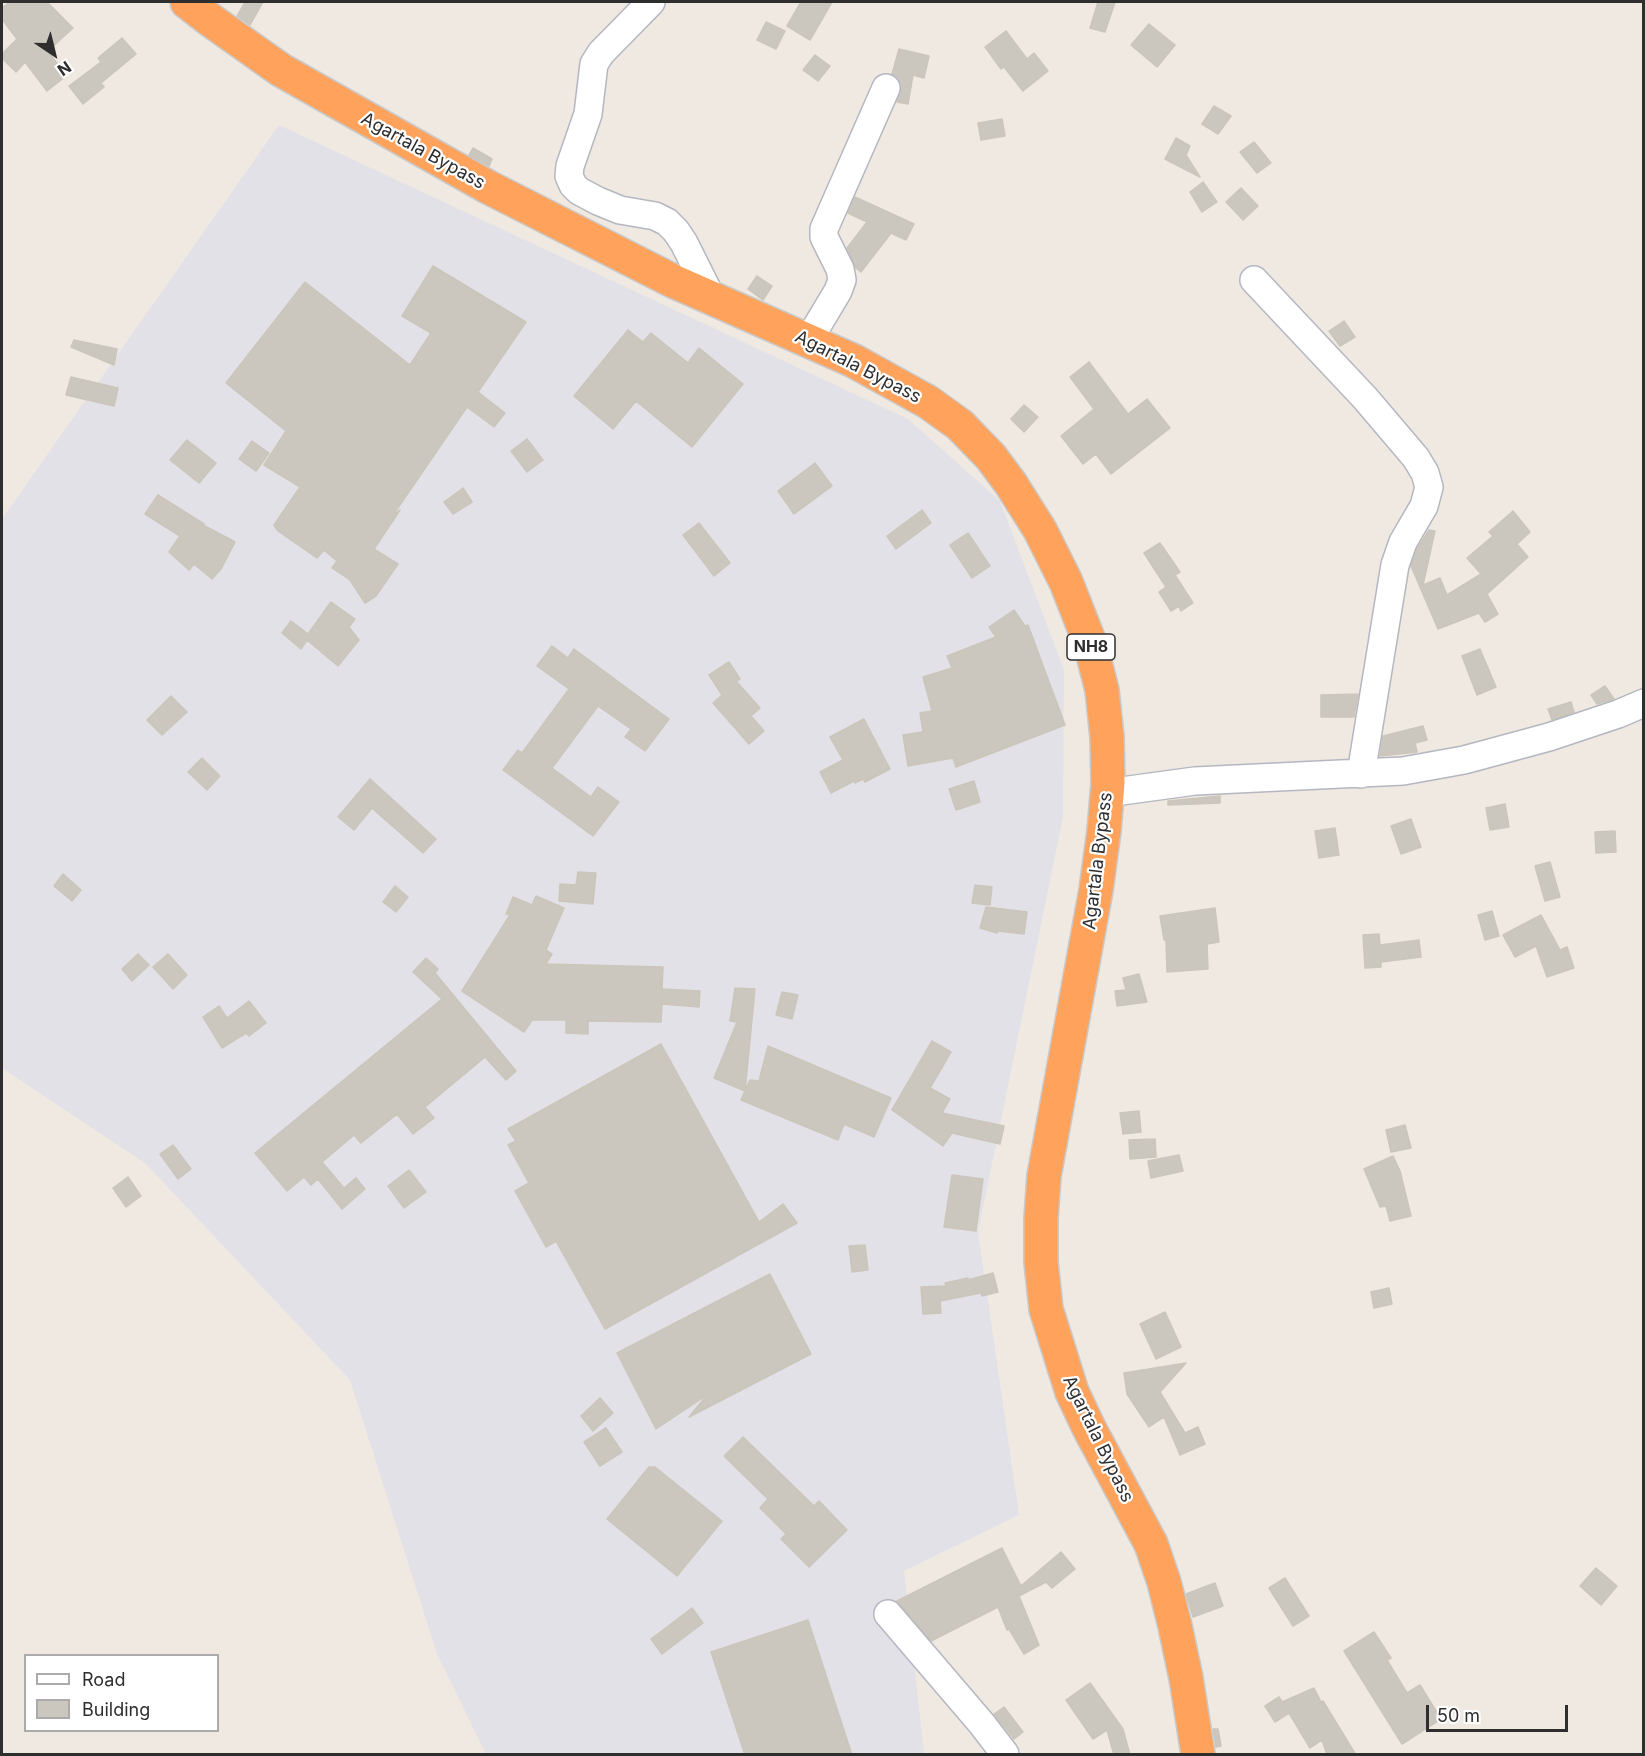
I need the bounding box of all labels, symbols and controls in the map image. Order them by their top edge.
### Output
north arrow [24,24,84,84]
text: N [54,57,75,80]
street label: Agartala Bypass [357,108,489,194]
street label: Agartala Bypass [791,326,925,408]
road number: NH8 [1067,634,1115,660]
street label: Agartala Bypass [1079,791,1117,931]
street label: Agartala Bypass [1058,1372,1138,1506]
legend [24,1654,219,1732]
text: Road [82,1669,125,1690]
scale bar [1429,1693,1572,1731]
text: Building [82,1699,150,1720]
text: 50 m [1437,1705,1480,1726]

